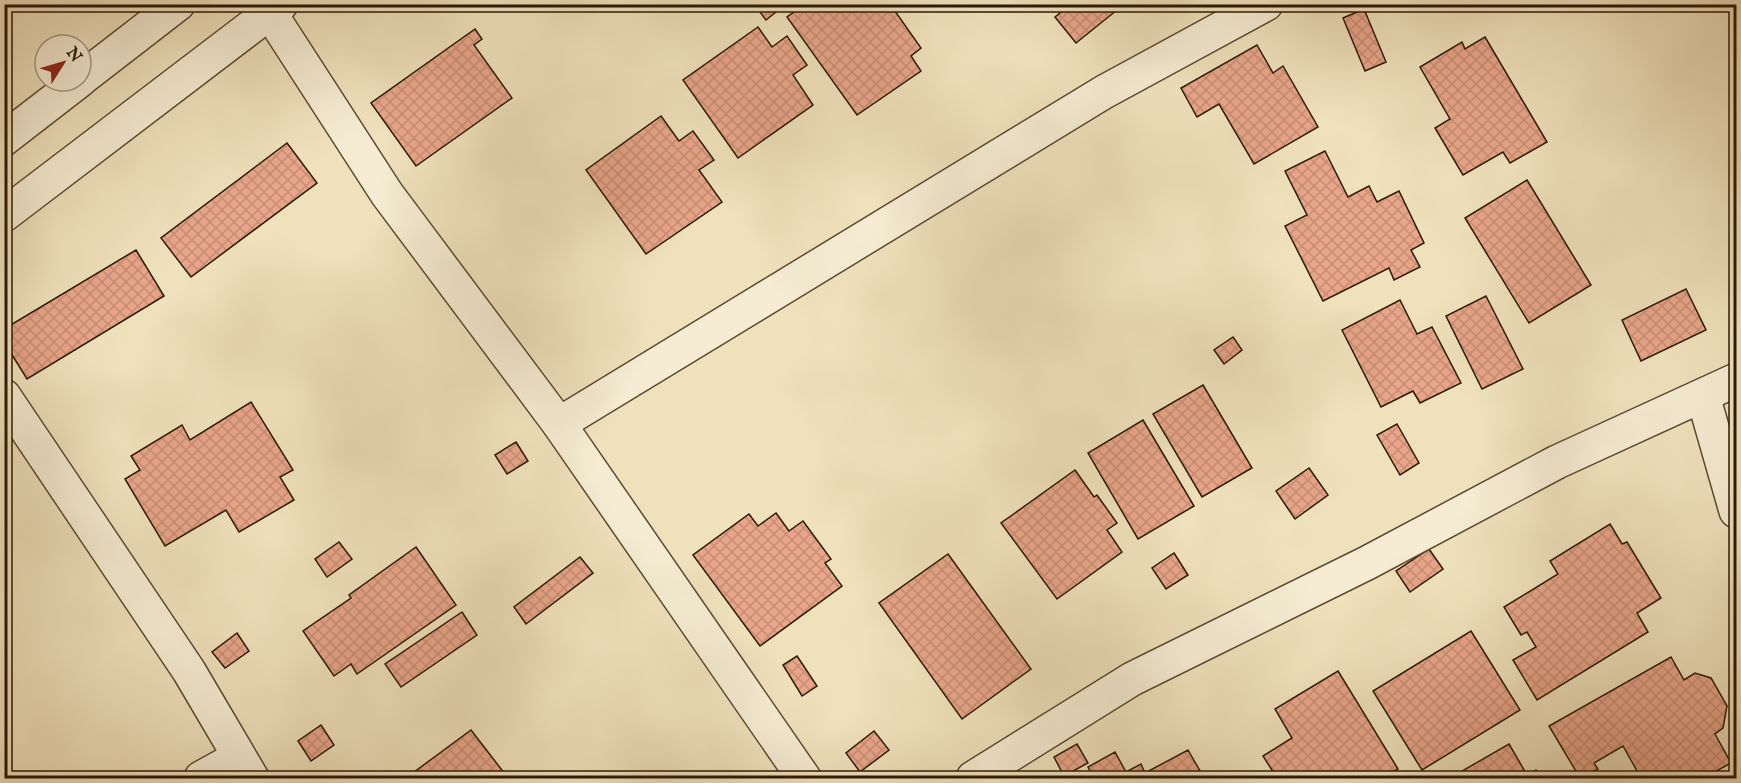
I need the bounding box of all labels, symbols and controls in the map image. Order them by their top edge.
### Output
north arrow [33,33,93,93]
text: N [61,43,86,67]

